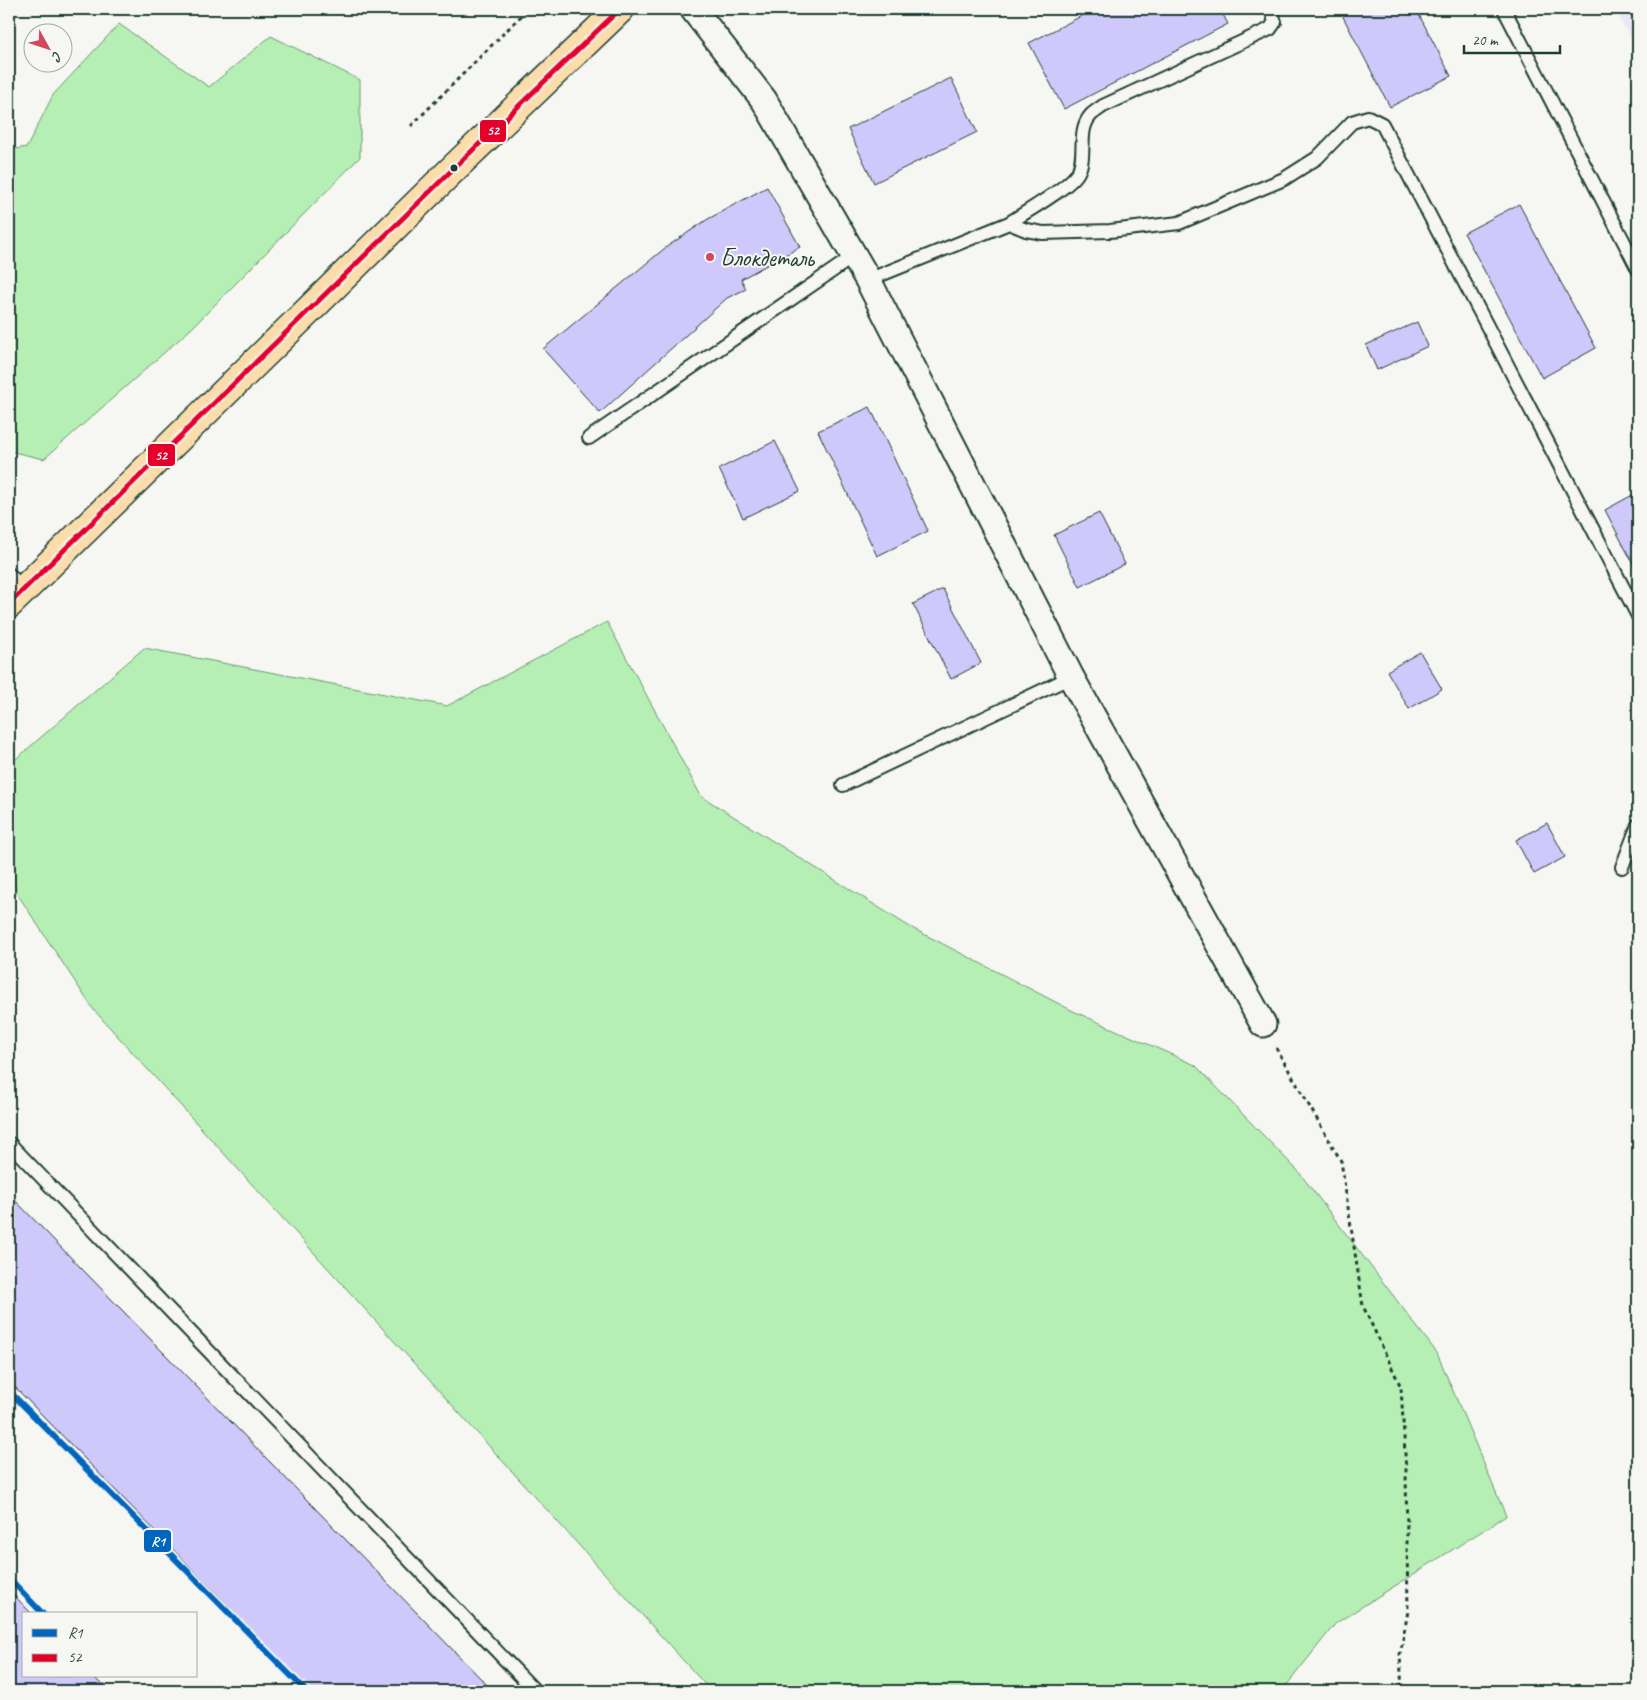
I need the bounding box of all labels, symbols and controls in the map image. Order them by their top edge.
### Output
north arrow [22,22,72,72]
scale bar [1464,22,1561,54]
text: 20 m [1472,31,1499,50]
text: С [47,48,66,66]
line badge: 52 [479,119,507,143]
text: 52 [487,122,501,139]
unlabelled marker [449,163,459,173]
place label: Блокдеталь [720,242,816,274]
marker: Блокдеталь [704,251,716,263]
line badge: 52 [147,443,176,467]
text: 52 [155,447,169,464]
line badge: R1 [143,1529,172,1553]
text: R1 [151,1533,167,1550]
legend [22,1612,198,1678]
text: R1 [68,1624,84,1643]
text: 52 [68,1648,83,1667]

